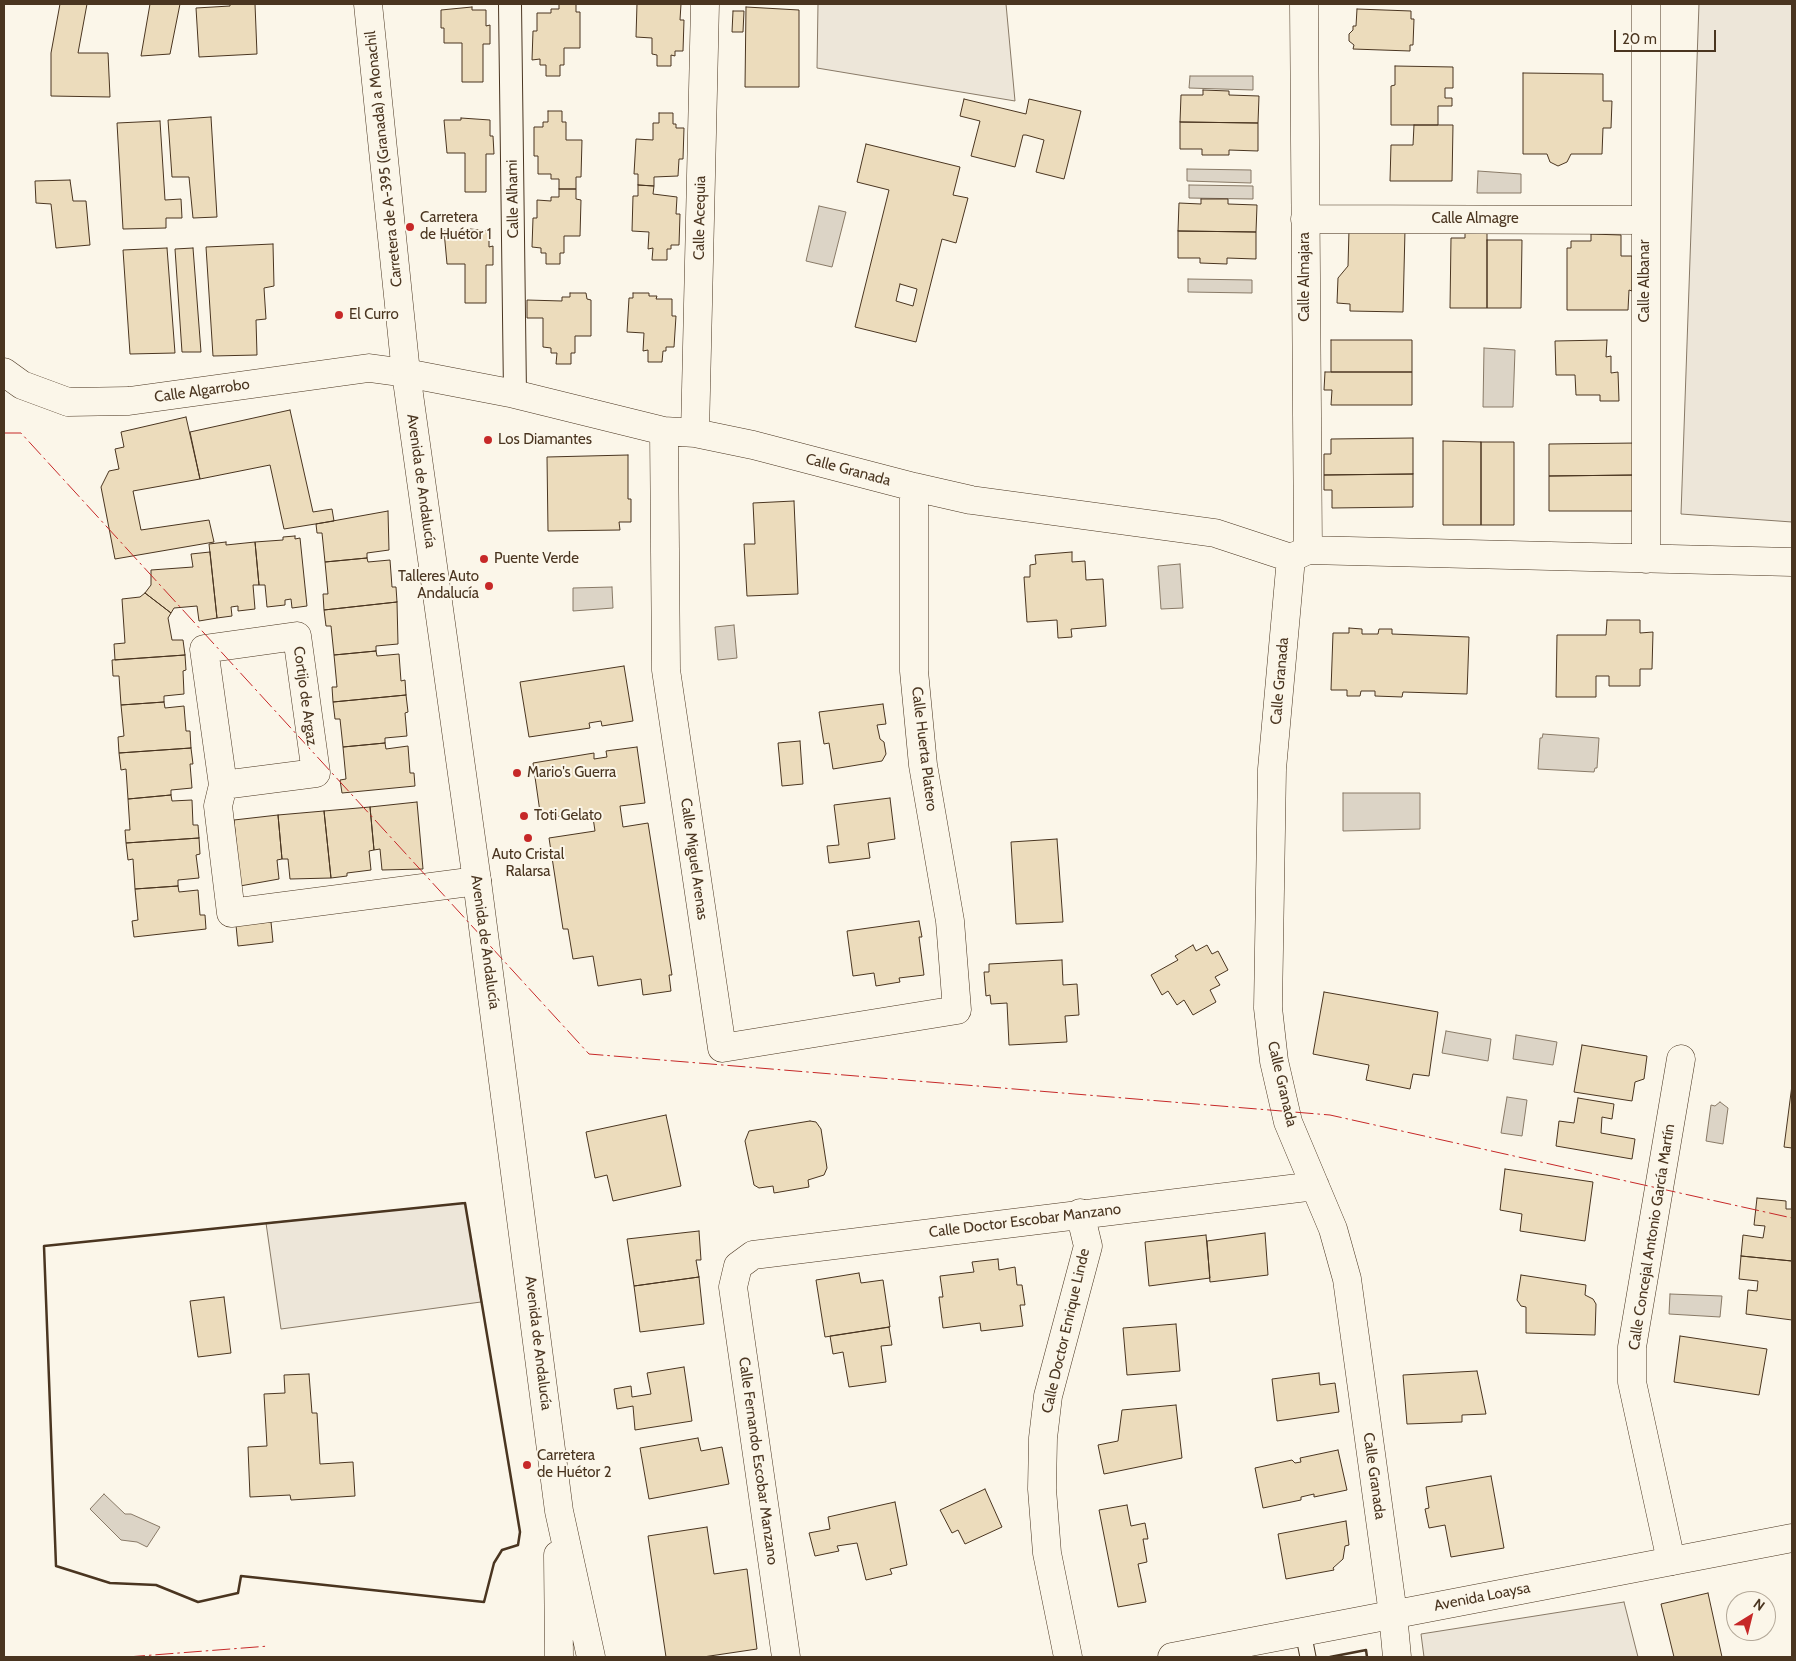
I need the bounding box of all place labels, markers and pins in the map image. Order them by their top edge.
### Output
place label: Carretera de Huétor 1 [420,209,492,244]
marker: Carretera de Huétor 1 [404,221,416,233]
place label: El Curro [349,306,399,324]
marker: El Curro [333,309,345,321]
place label: Los Diamantes [498,431,592,449]
marker: Los Diamantes [482,434,494,446]
place label: Puente Verde [494,550,579,568]
marker: Puente Verde [478,553,490,565]
place label: Talleres Auto Andalucía [398,568,479,603]
marker: Talleres Auto Andalucía [483,580,495,592]
place label: Mario's Guerra [527,764,616,782]
marker: Mario's Guerra [511,767,523,779]
place label: Toti Gelato [534,807,602,825]
marker: Toti Gelato [518,810,530,822]
marker: Auto Cristal Ralarsa [522,832,534,844]
place label: Auto Cristal Ralarsa [492,846,564,881]
place label: Carretera de Huétor 2 [537,1447,612,1482]
marker: Carretera de Huétor 2 [521,1459,533,1471]

